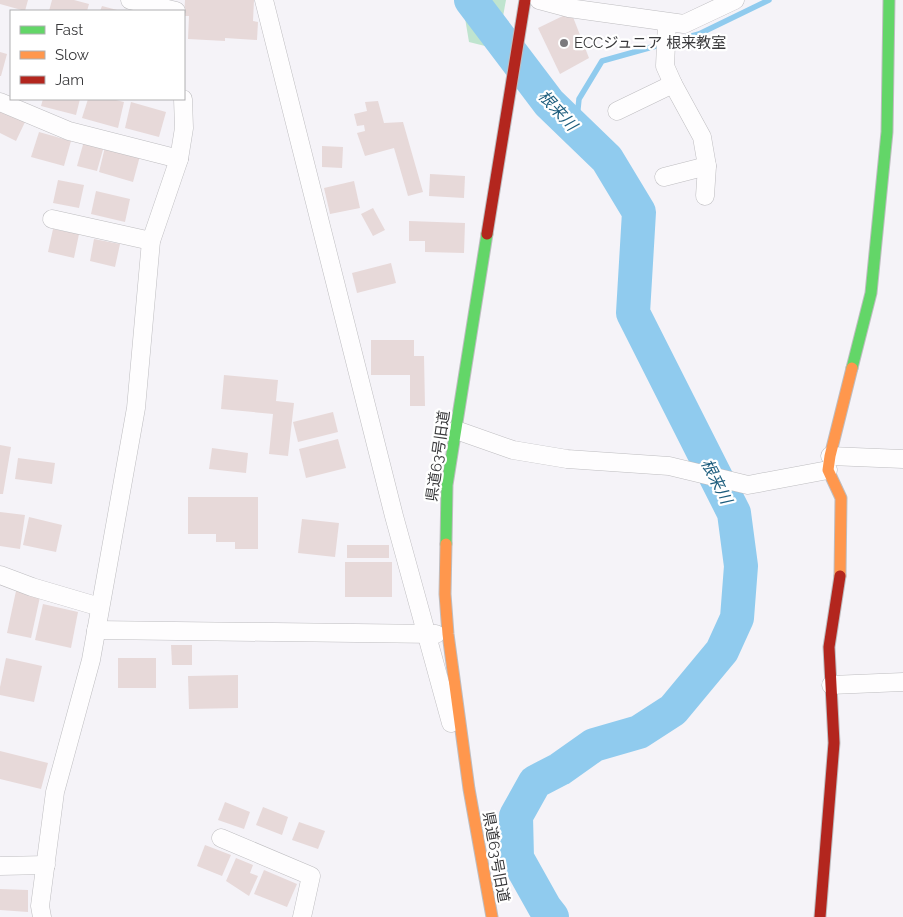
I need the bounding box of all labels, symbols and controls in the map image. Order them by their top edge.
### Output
legend [10,10,185,100]
text: Fast [55,21,83,39]
place label: ECCジュニア 根来教室 [574,34,726,52]
marker: ECCジュニア 根来教室 [558,37,570,49]
text: Slow [55,46,89,64]
text: Jam [55,71,84,89]
water label: 根来川 [534,86,582,136]
street label: 県道63号旧道 [423,409,453,503]
water label: 根来川 [697,456,737,509]
street label: 県道63号旧道 [479,810,513,904]

